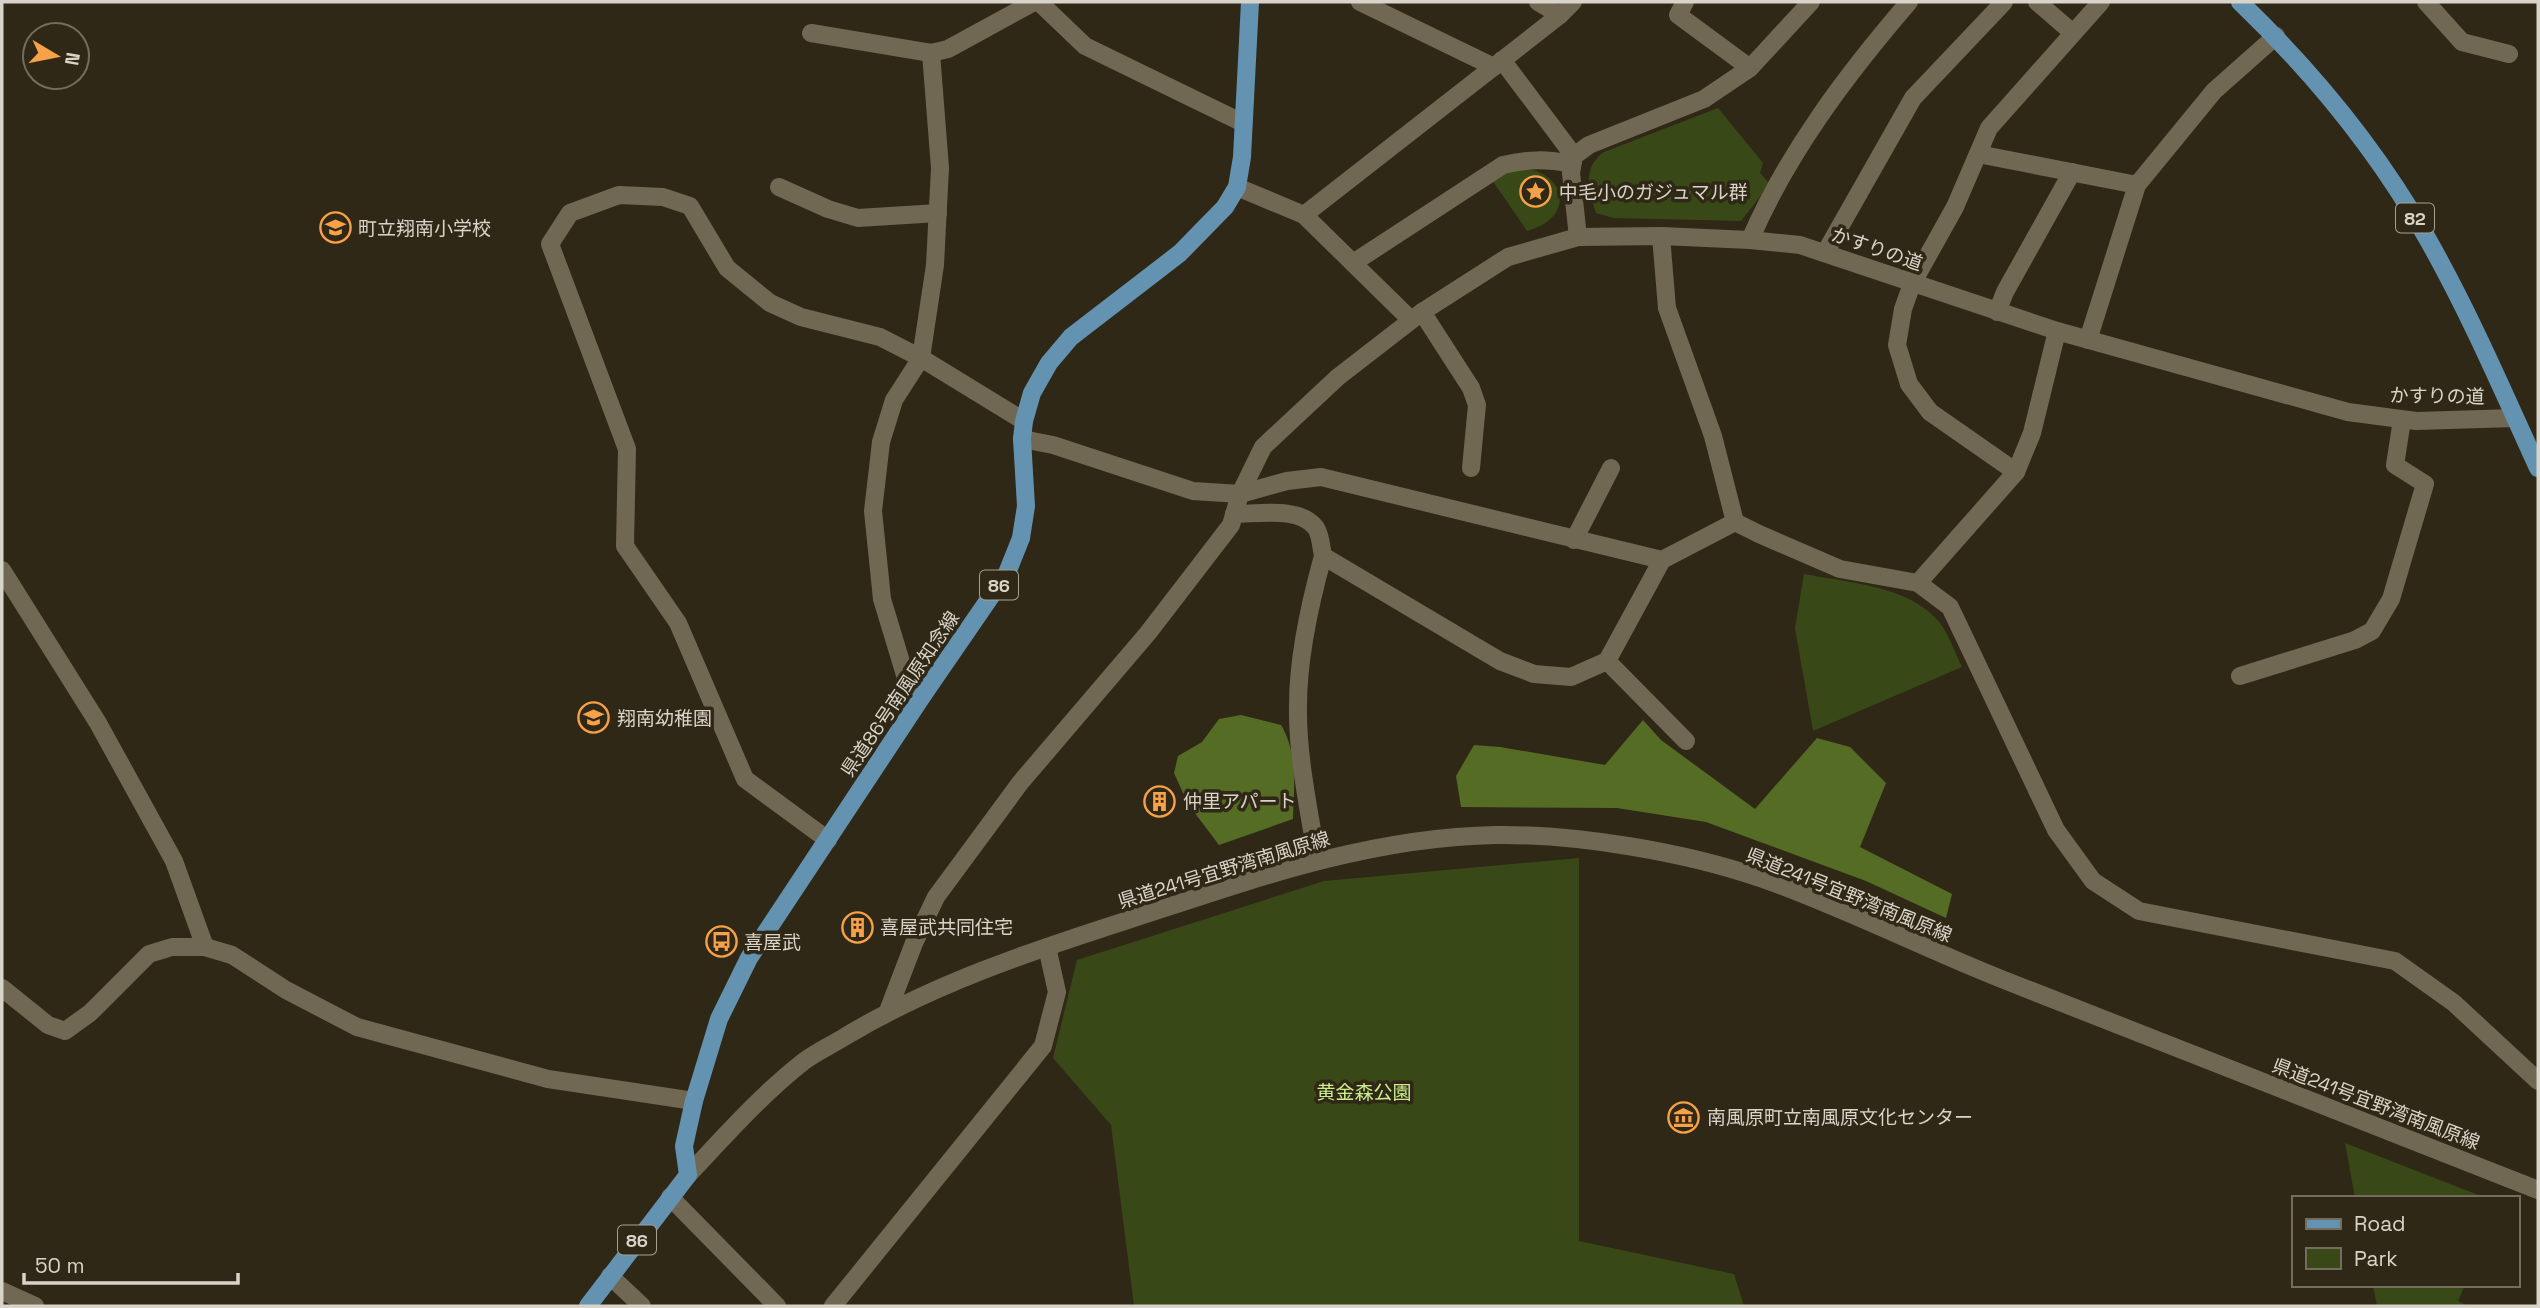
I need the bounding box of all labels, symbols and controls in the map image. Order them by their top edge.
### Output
north arrow [21,21,91,91]
text: N [59,50,86,67]
place icon: 中毛小のガジュマル群 [1519,175,1553,209]
place label: 中毛小のガジュマル群 [1559,180,1748,205]
road number: 82 [2396,204,2434,232]
school or university icon: 町立翔南小学校 [318,211,352,245]
place label: 町立翔南小学校 [358,216,491,241]
street label: かすりの道 [1828,222,1926,276]
street label: かすりの道 [2389,383,2485,409]
road number: 86 [980,570,1018,600]
street label: 県道86号南風原知念線 [835,606,965,782]
school or university icon: 翔南幼稚園 [577,701,611,735]
place label: 翔南幼稚園 [617,706,712,731]
building icon: 仲里アパート [1143,784,1177,818]
place label: 仲里アパート [1183,789,1297,814]
street label: 県道241号宜野湾南風原線 [1115,826,1333,914]
street label: 県道241号宜野湾南風原線 [1742,842,1956,948]
building icon: 喜屋武共同住宅 [840,910,874,944]
place label: 喜屋武共同住宅 [880,915,1013,940]
bus stop icon: 喜屋武 [704,925,738,959]
place label: 喜屋武 [744,930,801,955]
street label: 県道241号宜野湾南風原線 [2269,1053,2483,1155]
park label: 黄金森公園 [1316,1080,1412,1105]
museum icon: 南風原町立南風原文化センター [1667,1100,1701,1134]
place label: 南風原町立南風原文化センター [1707,1105,1973,1130]
legend [2292,1196,2519,1287]
text: Road [2354,1210,2406,1237]
road number: 86 [618,1226,656,1254]
scale bar [24,1242,238,1286]
text: Park [2354,1245,2398,1272]
text: 50 m [35,1252,85,1279]

